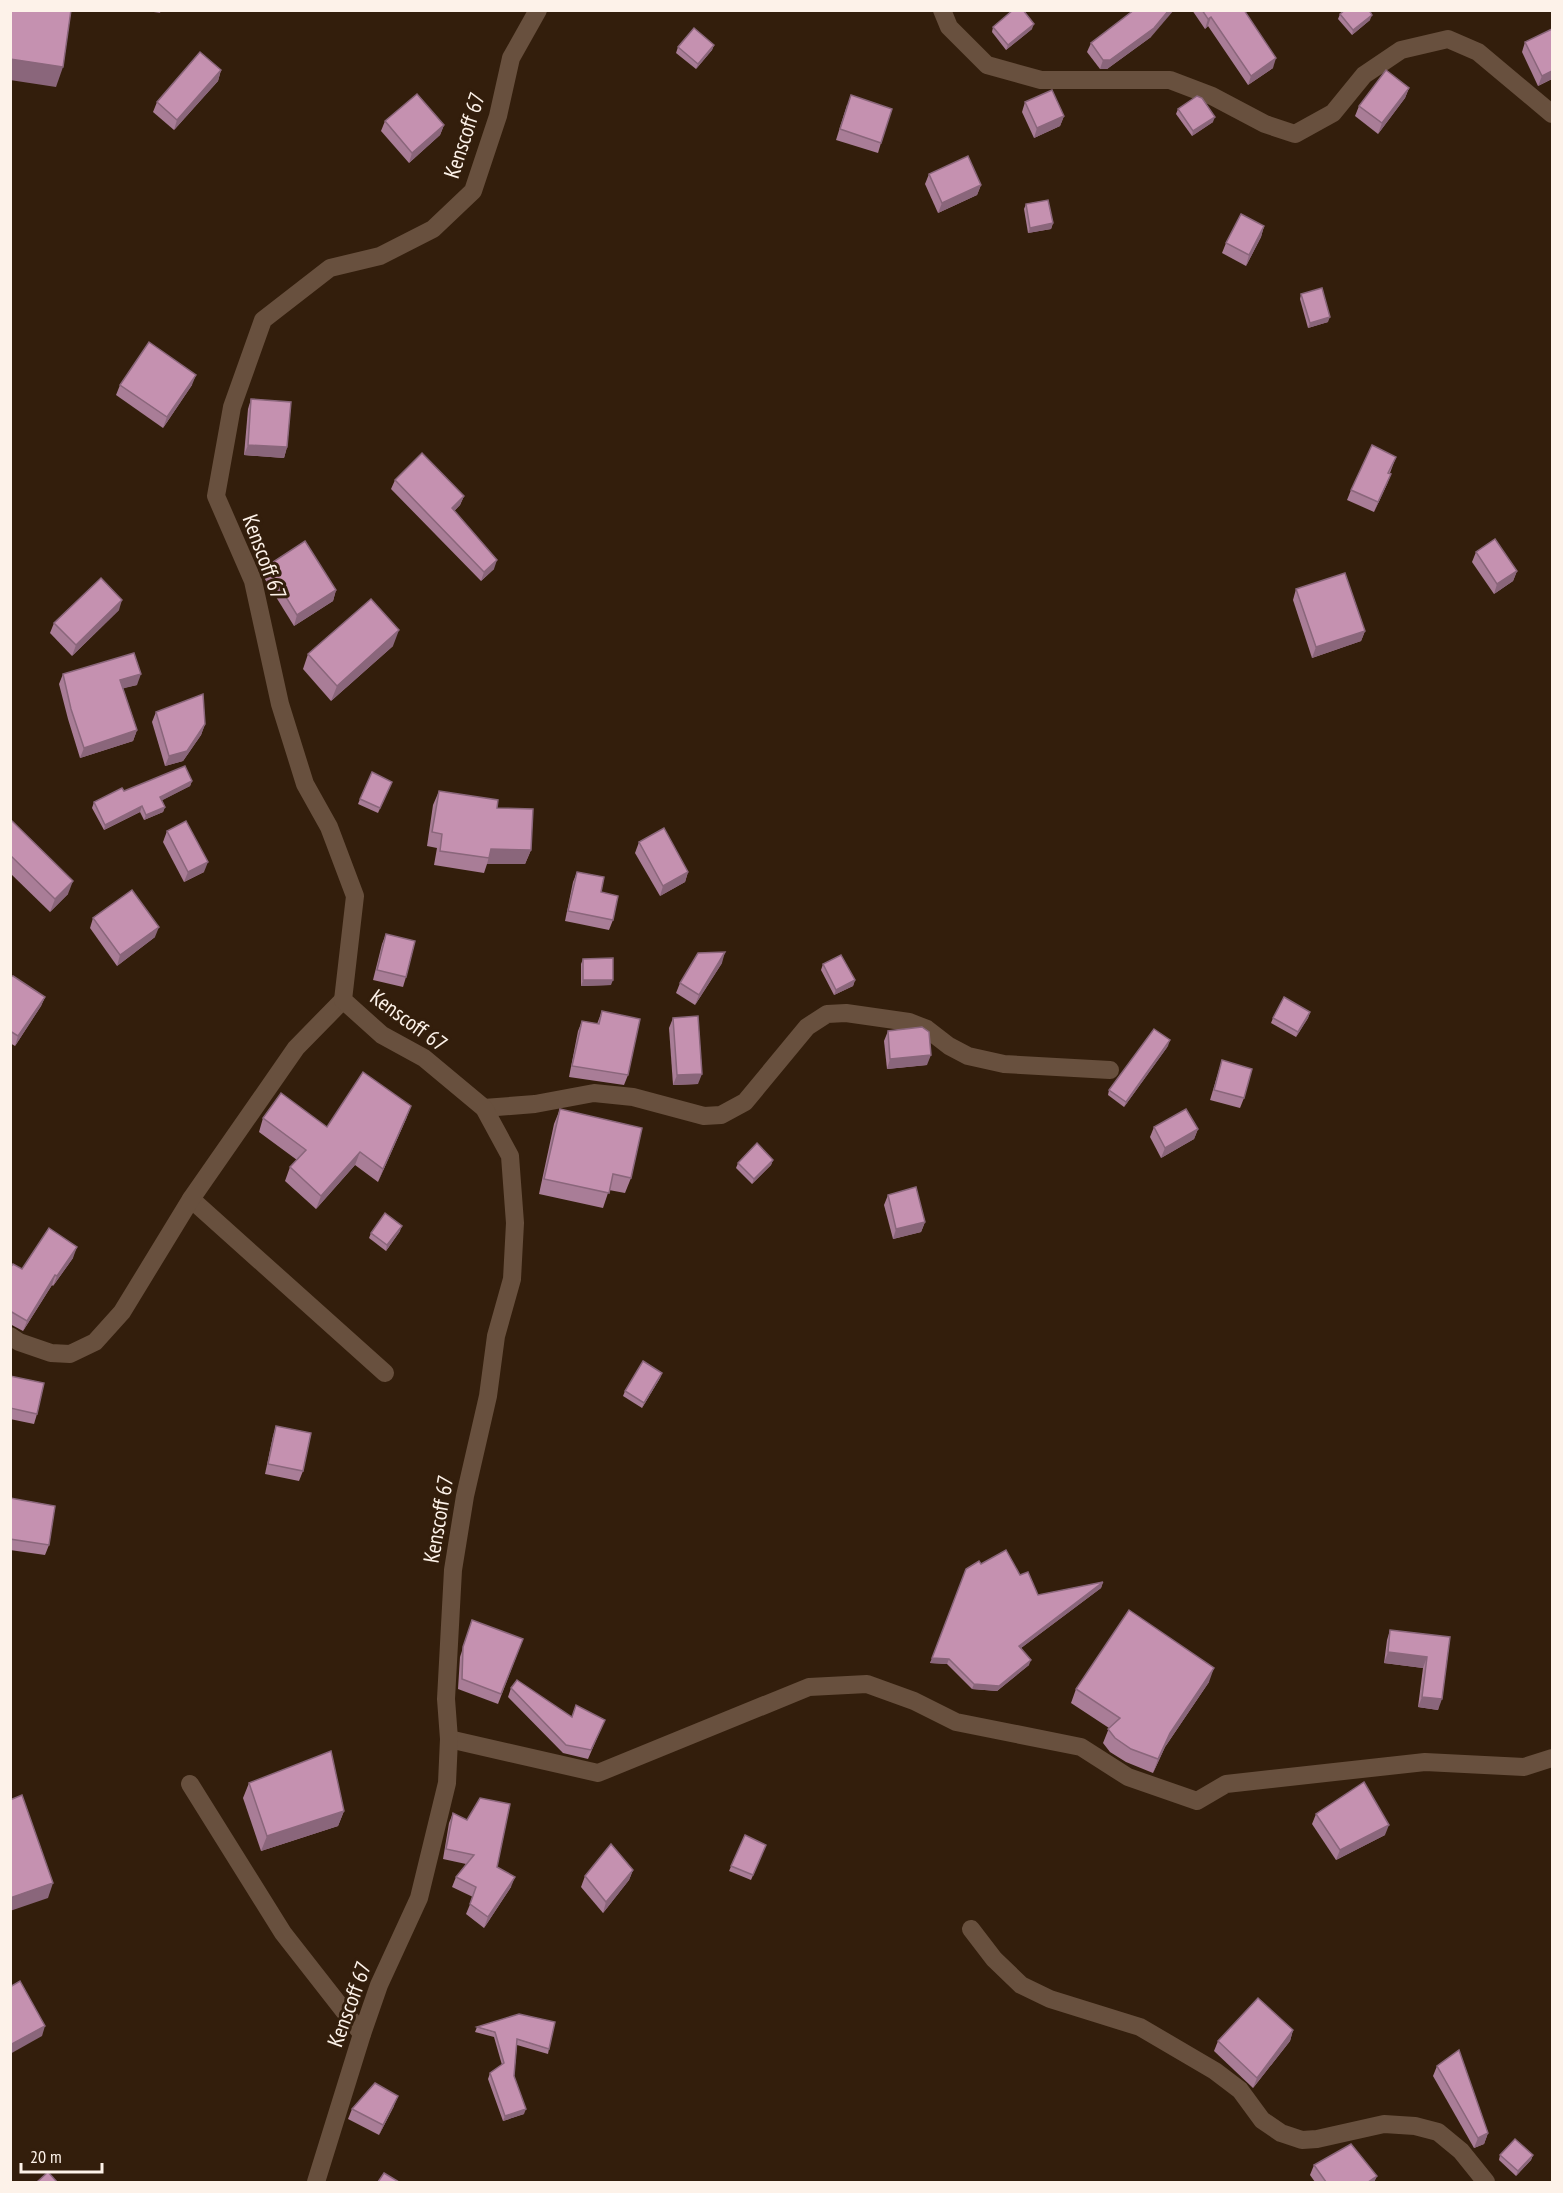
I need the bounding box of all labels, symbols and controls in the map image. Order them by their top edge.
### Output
street label: Kenscoff 67 [437,89,491,181]
street label: Kenscoff 67 [237,511,293,603]
street label: Kenscoff 67 [365,983,453,1057]
street label: Kenscoff 67 [417,1473,459,1565]
street label: Kenscoff 67 [321,1958,377,2050]
scale bar [21,2136,102,2174]
text: 20 m [30,2145,62,2168]

